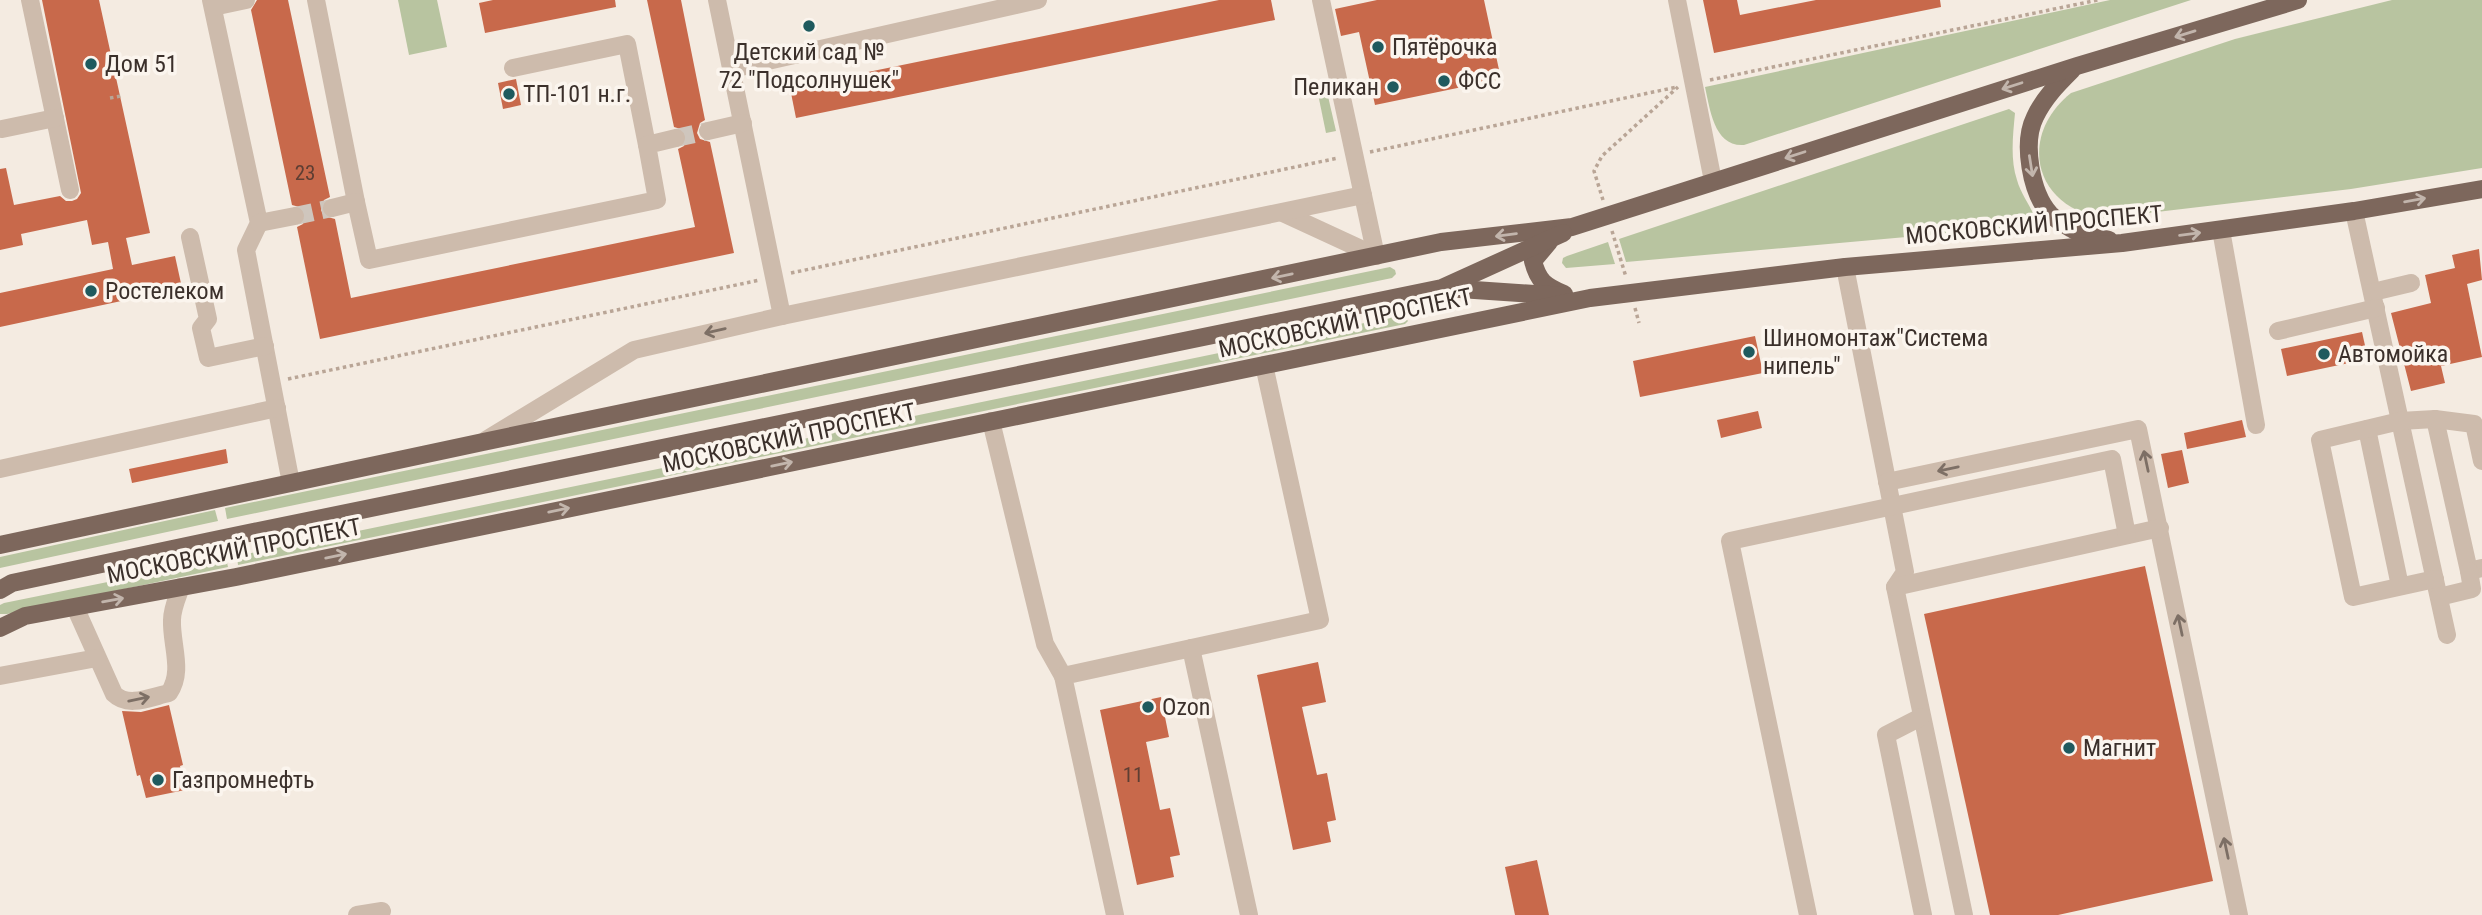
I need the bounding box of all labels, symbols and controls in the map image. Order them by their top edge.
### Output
marker: Детский сад № 72 "Подсолнушек" [801,18,817,34]
one-way arrow [2174,28,2196,41]
place label: Пятёрочка [1392,33,1497,61]
place label: Детский сад № 72 "Подсолнушек" [719,38,899,94]
marker: Пятёрочка [1370,39,1386,55]
place label: Дом 51 [105,50,178,78]
marker: Дом 51 [83,56,99,72]
place label: ФСС [1458,67,1501,95]
place label: Пеликан [1293,73,1379,101]
marker: ФСС [1436,73,1452,89]
marker: Пеликан [1385,79,1401,95]
place label: ТП-101 н.г. [523,80,631,108]
one-way arrow [2001,81,2023,94]
marker: ТП-101 н.г. [501,86,517,102]
one-way arrow [1785,150,1807,163]
one-way arrow [2025,154,2038,177]
house number: 23 [295,161,315,185]
one-way arrow [2403,193,2426,207]
street label: МОСКОВСКИЙ ПРОСПЕКТ [1904,200,2164,250]
one-way arrow [1495,228,1518,241]
one-way arrow [2178,228,2201,241]
one-way arrow [1271,269,1294,283]
place label: Ростелеком [105,277,224,305]
street label: МОСКОВСКИЙ ПРОСПЕКТ [1216,282,1474,364]
marker: Ростелеком [83,283,99,299]
place label: Шиномонтаж"Система нипель" [1763,324,1988,380]
one-way arrow [705,325,727,338]
place label: Автомойка [2338,340,2448,368]
marker: Шиномонтаж"Система нипель" [1741,344,1757,360]
marker: Автомойка [2316,346,2332,362]
street label: МОСКОВСКИЙ ПРОСПЕКТ [660,397,918,479]
one-way arrow [2138,450,2152,473]
one-way arrow [770,457,793,471]
one-way arrow [1937,463,1960,477]
one-way arrow [547,503,570,516]
street label: МОСКОВСКИЙ ПРОСПЕКТ [105,513,363,589]
one-way arrow [324,548,347,562]
one-way arrow [101,593,124,606]
one-way arrow [2173,614,2187,637]
one-way arrow [127,692,150,706]
place label: Ozon [1162,693,1210,721]
marker: Ozon [1140,699,1156,715]
place label: Магнит [2083,734,2156,762]
marker: Магнит [2061,740,2077,756]
house number: 11 [1123,763,1143,787]
place label: Газпромнефть [172,766,314,794]
marker: Газпромнефть [150,772,166,788]
one-way arrow [2218,837,2232,860]

